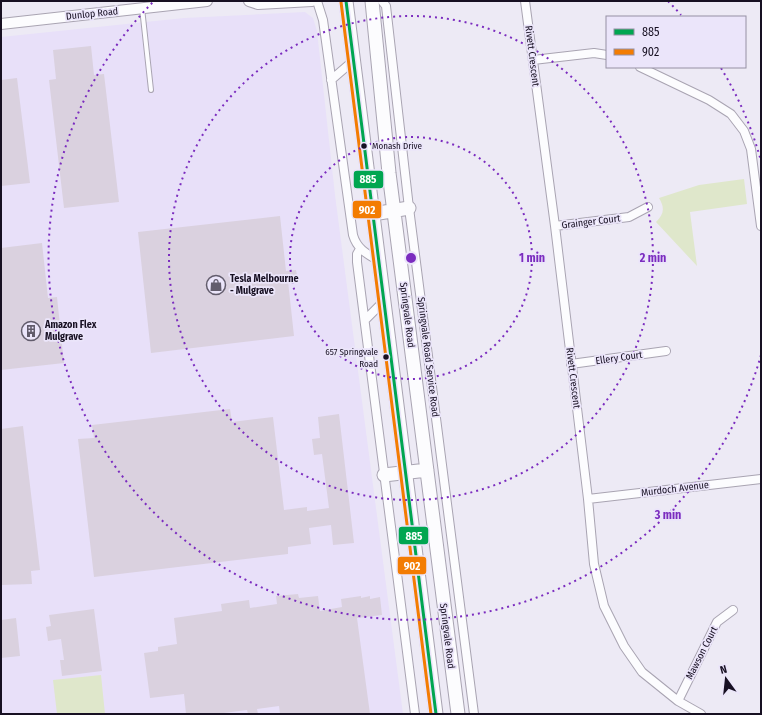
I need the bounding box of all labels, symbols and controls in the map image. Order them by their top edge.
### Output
street label: Dunlop Road [65,5,119,23]
legend [606,16,746,68]
street label: Rivett Crescent [522,25,542,88]
text: 885 [642,25,660,39]
text: 902 [642,45,659,59]
marker: Monash Drive [359,141,369,151]
place label: Monash Drive [372,141,423,151]
line badge: 885 [353,170,384,189]
text: 885 [359,173,377,186]
line badge: 902 [352,200,382,219]
text: 902 [359,204,375,217]
street label: Grainger Court [561,212,622,232]
centre of rings [404,251,418,265]
text: 1 min [519,251,545,265]
text: 2 min [639,251,666,265]
place label: Tesla Melbourne - Mulgrave [230,273,298,297]
shop icon: Tesla Melbourne - Mulgrave [205,274,227,296]
street label: Springvale Road [397,282,417,348]
street label: Springvale Road Service Road [415,296,441,418]
place label: Amazon Flex Mulgrave [44,319,97,343]
building icon: Amazon Flex Mulgrave [20,320,42,342]
place label: 657 Springvale Road [325,347,379,369]
street label: Rivett Crescent [563,347,583,410]
street label: Ellery Court [595,349,644,367]
marker: 657 Springvale Road [381,352,391,362]
street label: Murdoch Avenue [640,479,710,499]
text: 3 min [654,508,681,522]
line badge: 885 [398,526,429,545]
text: 885 [405,530,423,543]
line badge: 902 [397,556,427,575]
text: 902 [404,560,420,573]
street label: Springvale Road [437,603,457,669]
street label: Mawson Court [684,624,721,681]
north arrow [706,659,746,699]
text: N [719,663,728,677]

